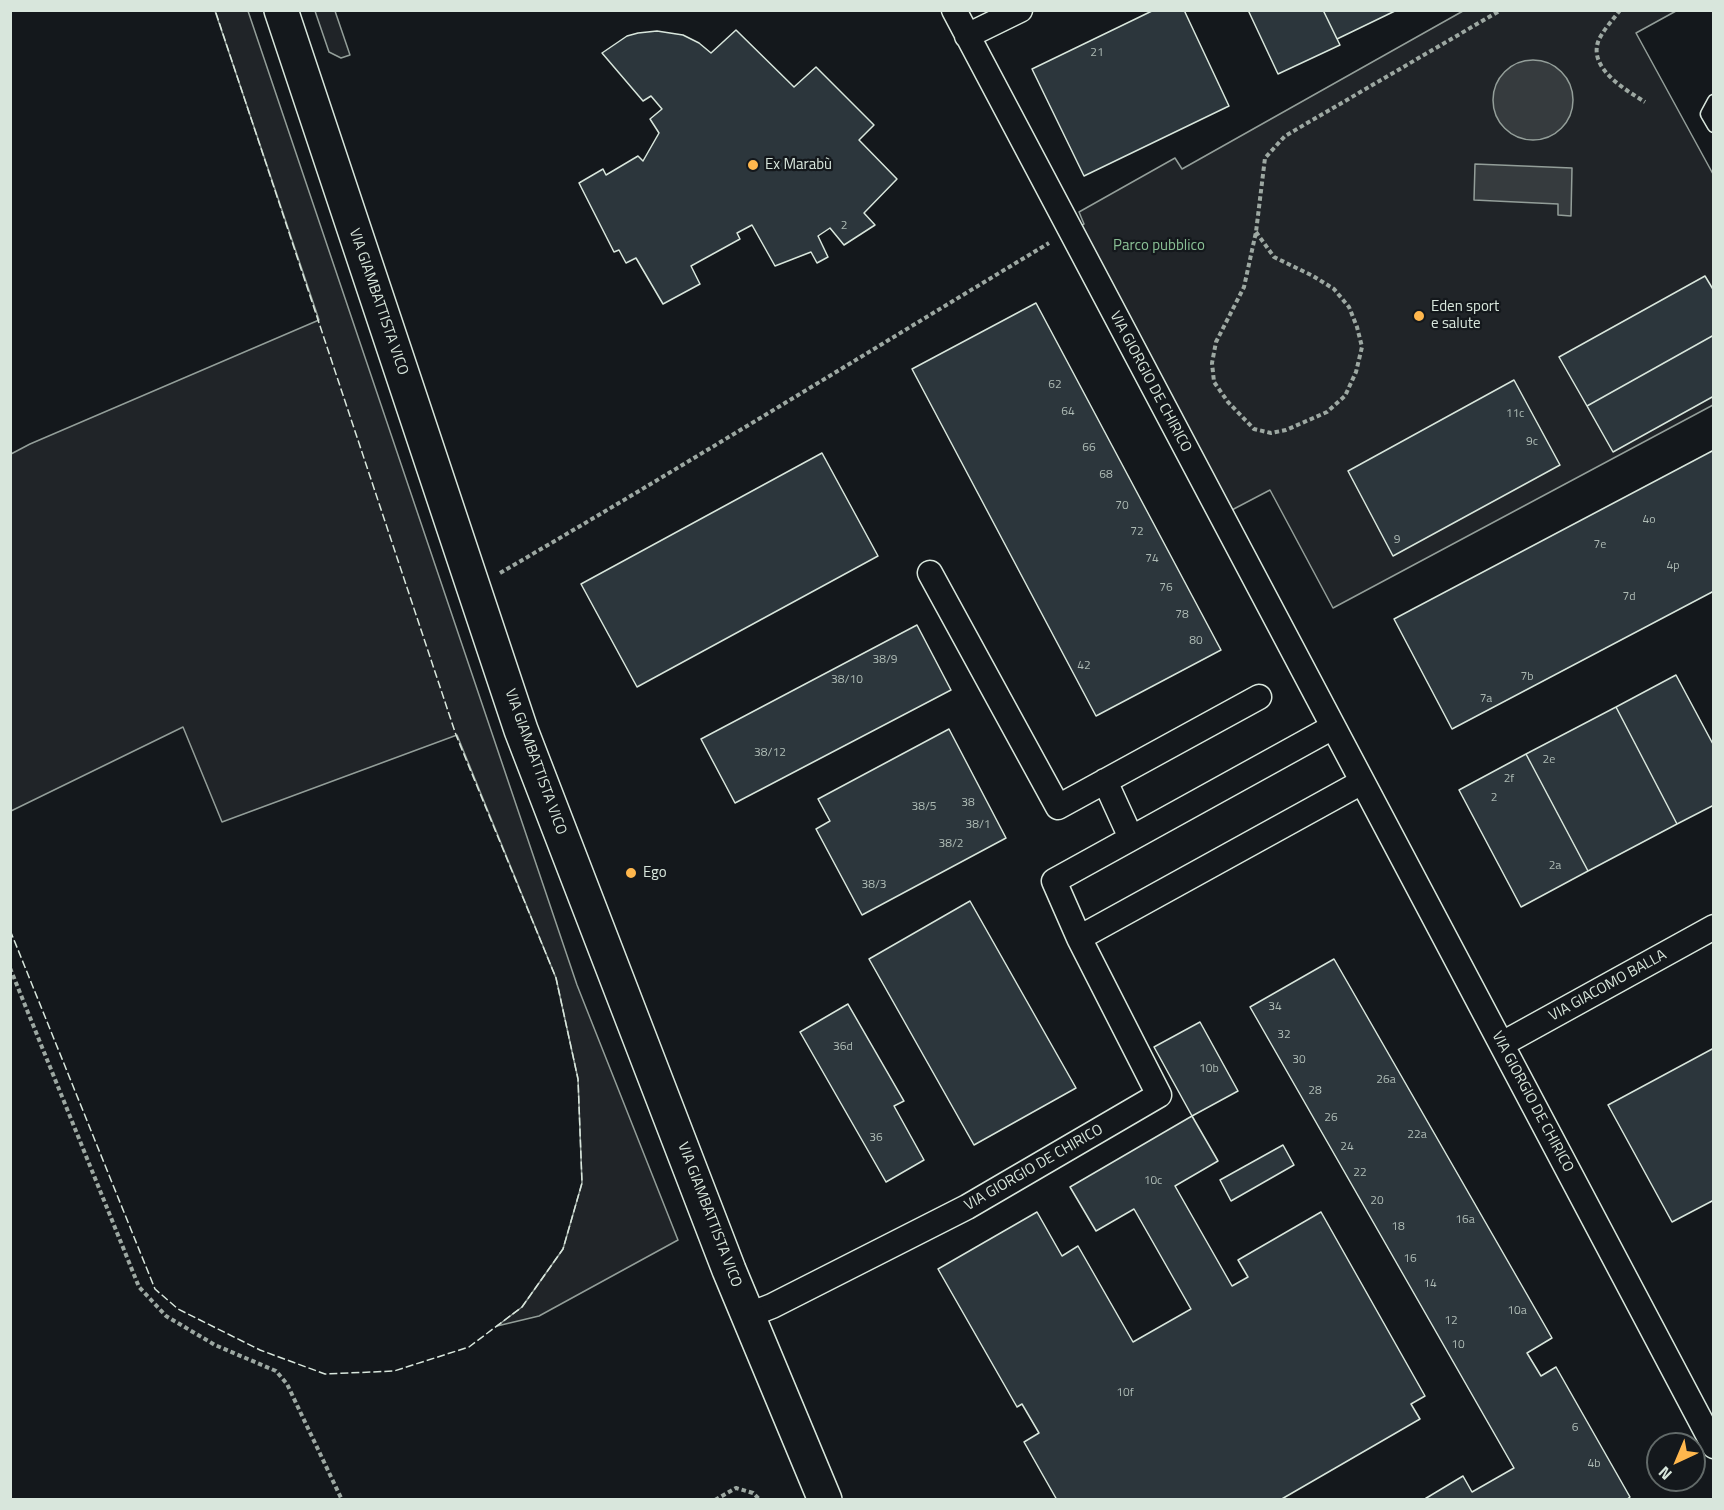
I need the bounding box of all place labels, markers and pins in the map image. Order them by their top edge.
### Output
place label: Ex Marabù [765,156,832,174]
marker: Ex Marabù [746,158,760,172]
place label: Eden sport e salute [1431,298,1499,333]
marker: Eden sport e salute [1412,309,1426,323]
place label: Ego [643,864,667,882]
marker: Ego [624,866,638,880]

